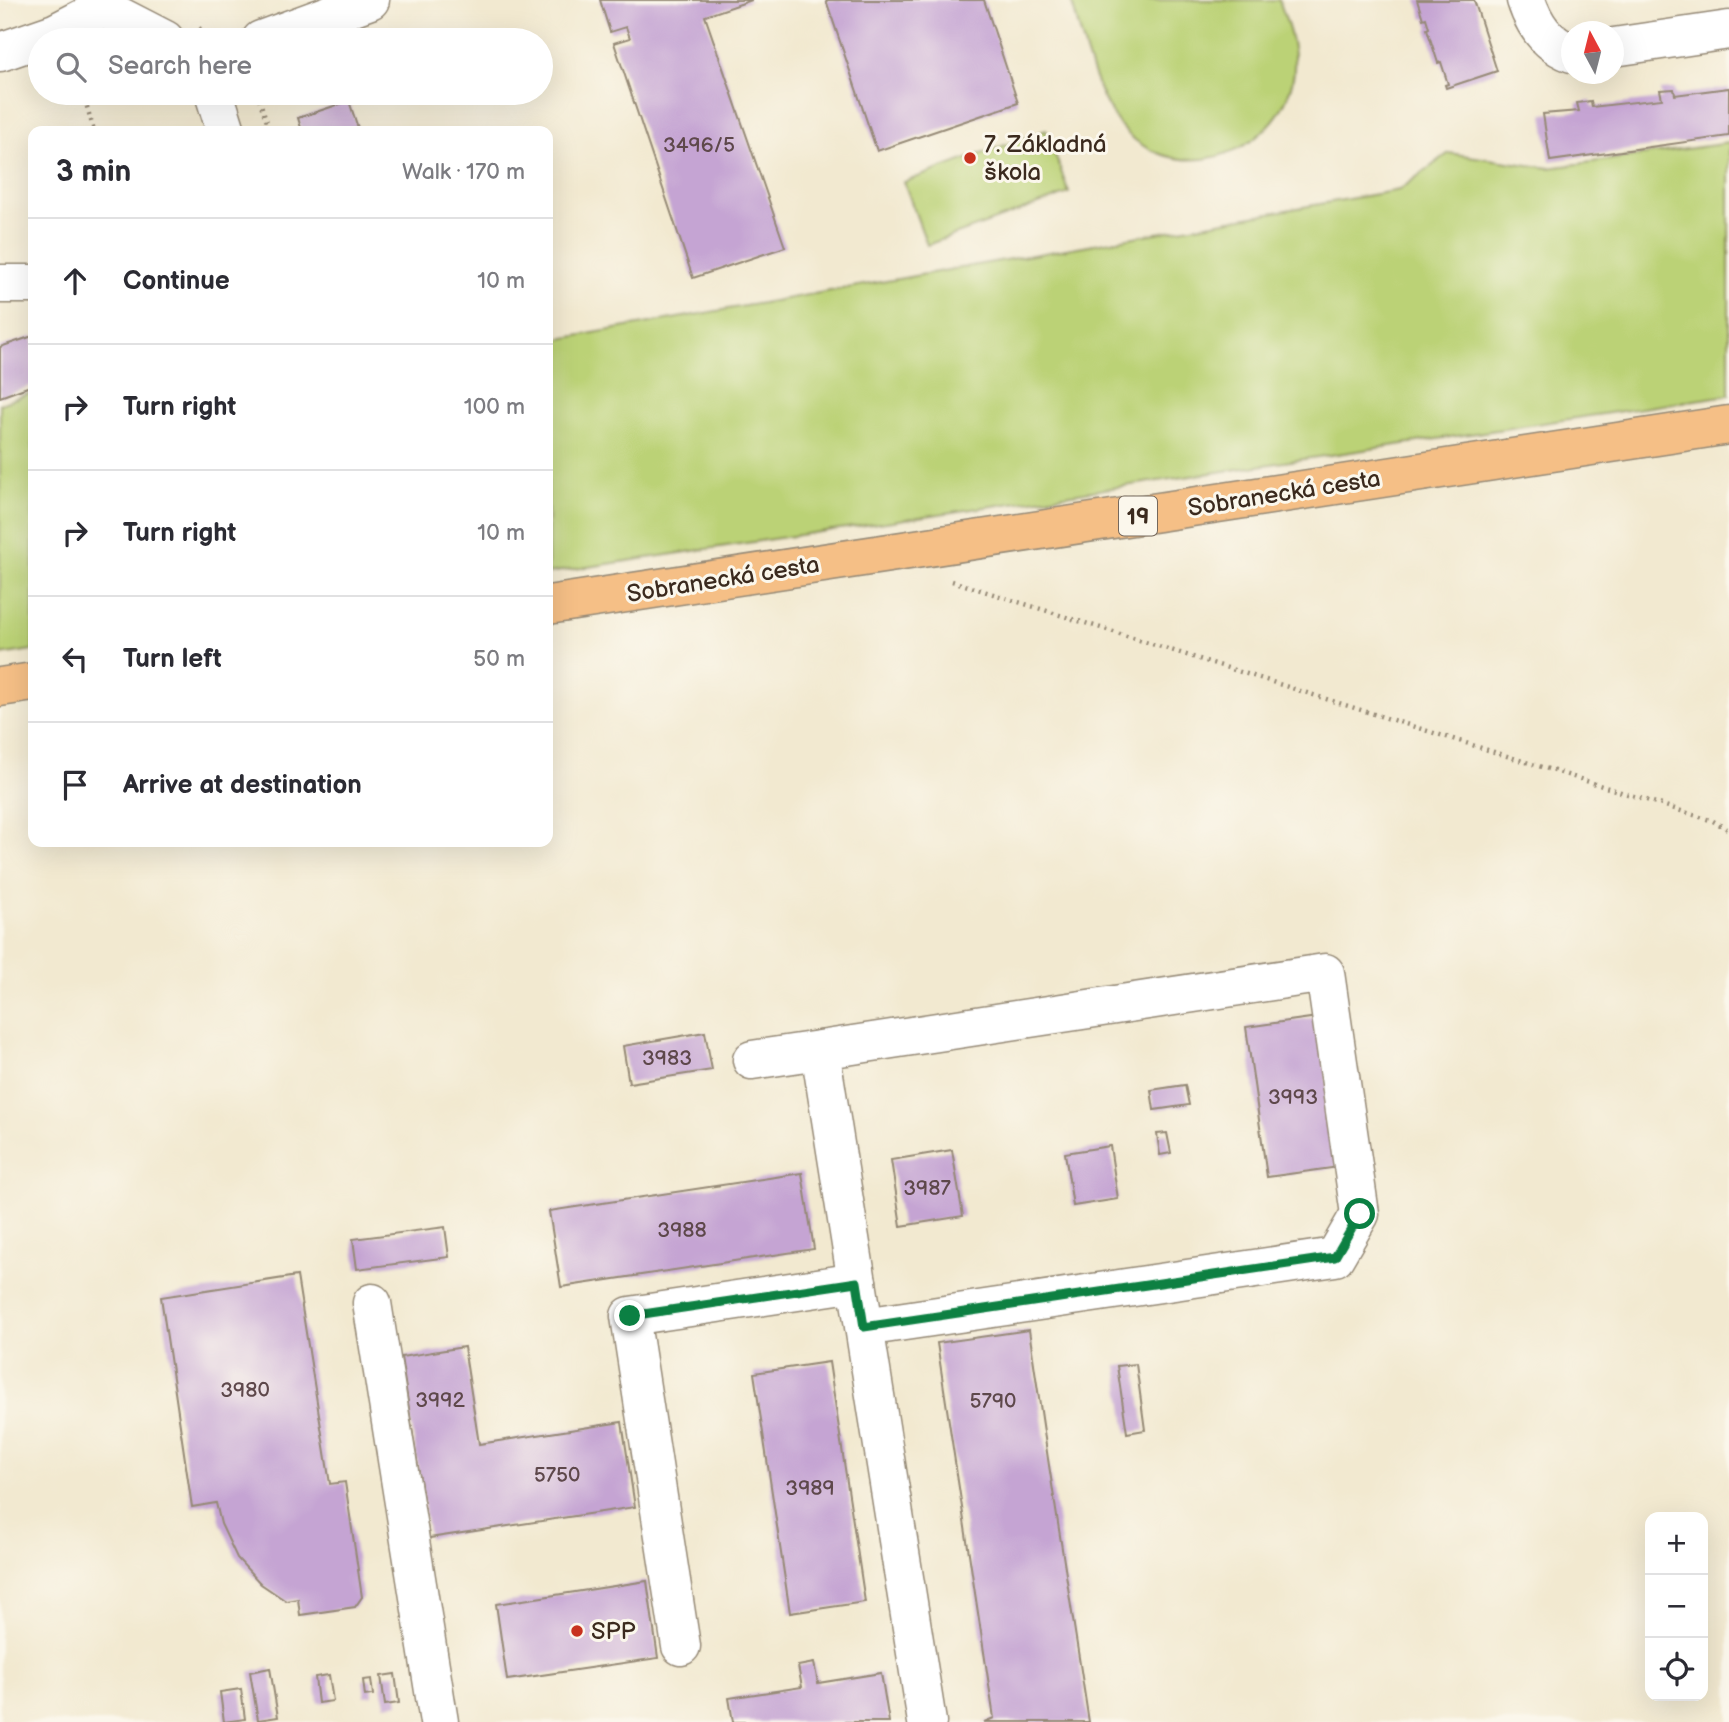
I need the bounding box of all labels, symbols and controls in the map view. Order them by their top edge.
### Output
north arrow [1561,21,1624,84]
search box [28,28,553,105]
icon: search [52,48,90,86]
text: Search here [108,51,252,82]
place label: 7. Základná škola [984,130,1107,187]
house number: 3496/5 [663,133,735,158]
marker: 7. Základná škola [962,150,978,166]
text: 3 min [56,154,131,190]
text: Walk · 170 m [402,158,525,186]
icon: ahead [56,262,94,300]
text: Continue [123,266,230,297]
text: 10 m [477,267,525,295]
icon: right [56,388,94,426]
text: Turn right [123,392,236,423]
text: 100 m [464,393,525,421]
street label: Sobranecká cesta [1186,464,1382,523]
road number: 19 [1119,496,1157,536]
icon: right [56,514,94,552]
text: Turn right [123,518,236,549]
text: 10 m [477,519,525,547]
street label: Sobranecká cesta [625,550,821,609]
icon: left [56,640,94,678]
text: Turn left [123,644,222,675]
text: 50 m [473,645,525,673]
icon: arrive [56,766,94,804]
text: Arrive at destination [123,770,362,801]
house number: 3983 [642,1046,692,1071]
house number: 3993 [1268,1085,1318,1110]
house number: 3987 [903,1176,951,1201]
route start [1344,1198,1375,1229]
house number: 3988 [657,1218,707,1243]
route end [614,1300,645,1331]
house number: 3980 [220,1378,270,1403]
house number: 3992 [415,1388,465,1413]
house number: 5790 [970,1389,1016,1414]
house number: 5750 [534,1463,580,1488]
house number: 3989 [785,1476,835,1501]
map controls [1645,1512,1708,1701]
button: + [1645,1512,1708,1575]
button: − [1645,1575,1708,1638]
place label: SPP [591,1617,636,1646]
marker: SPP [569,1623,585,1639]
button: locate [1645,1638,1708,1701]

